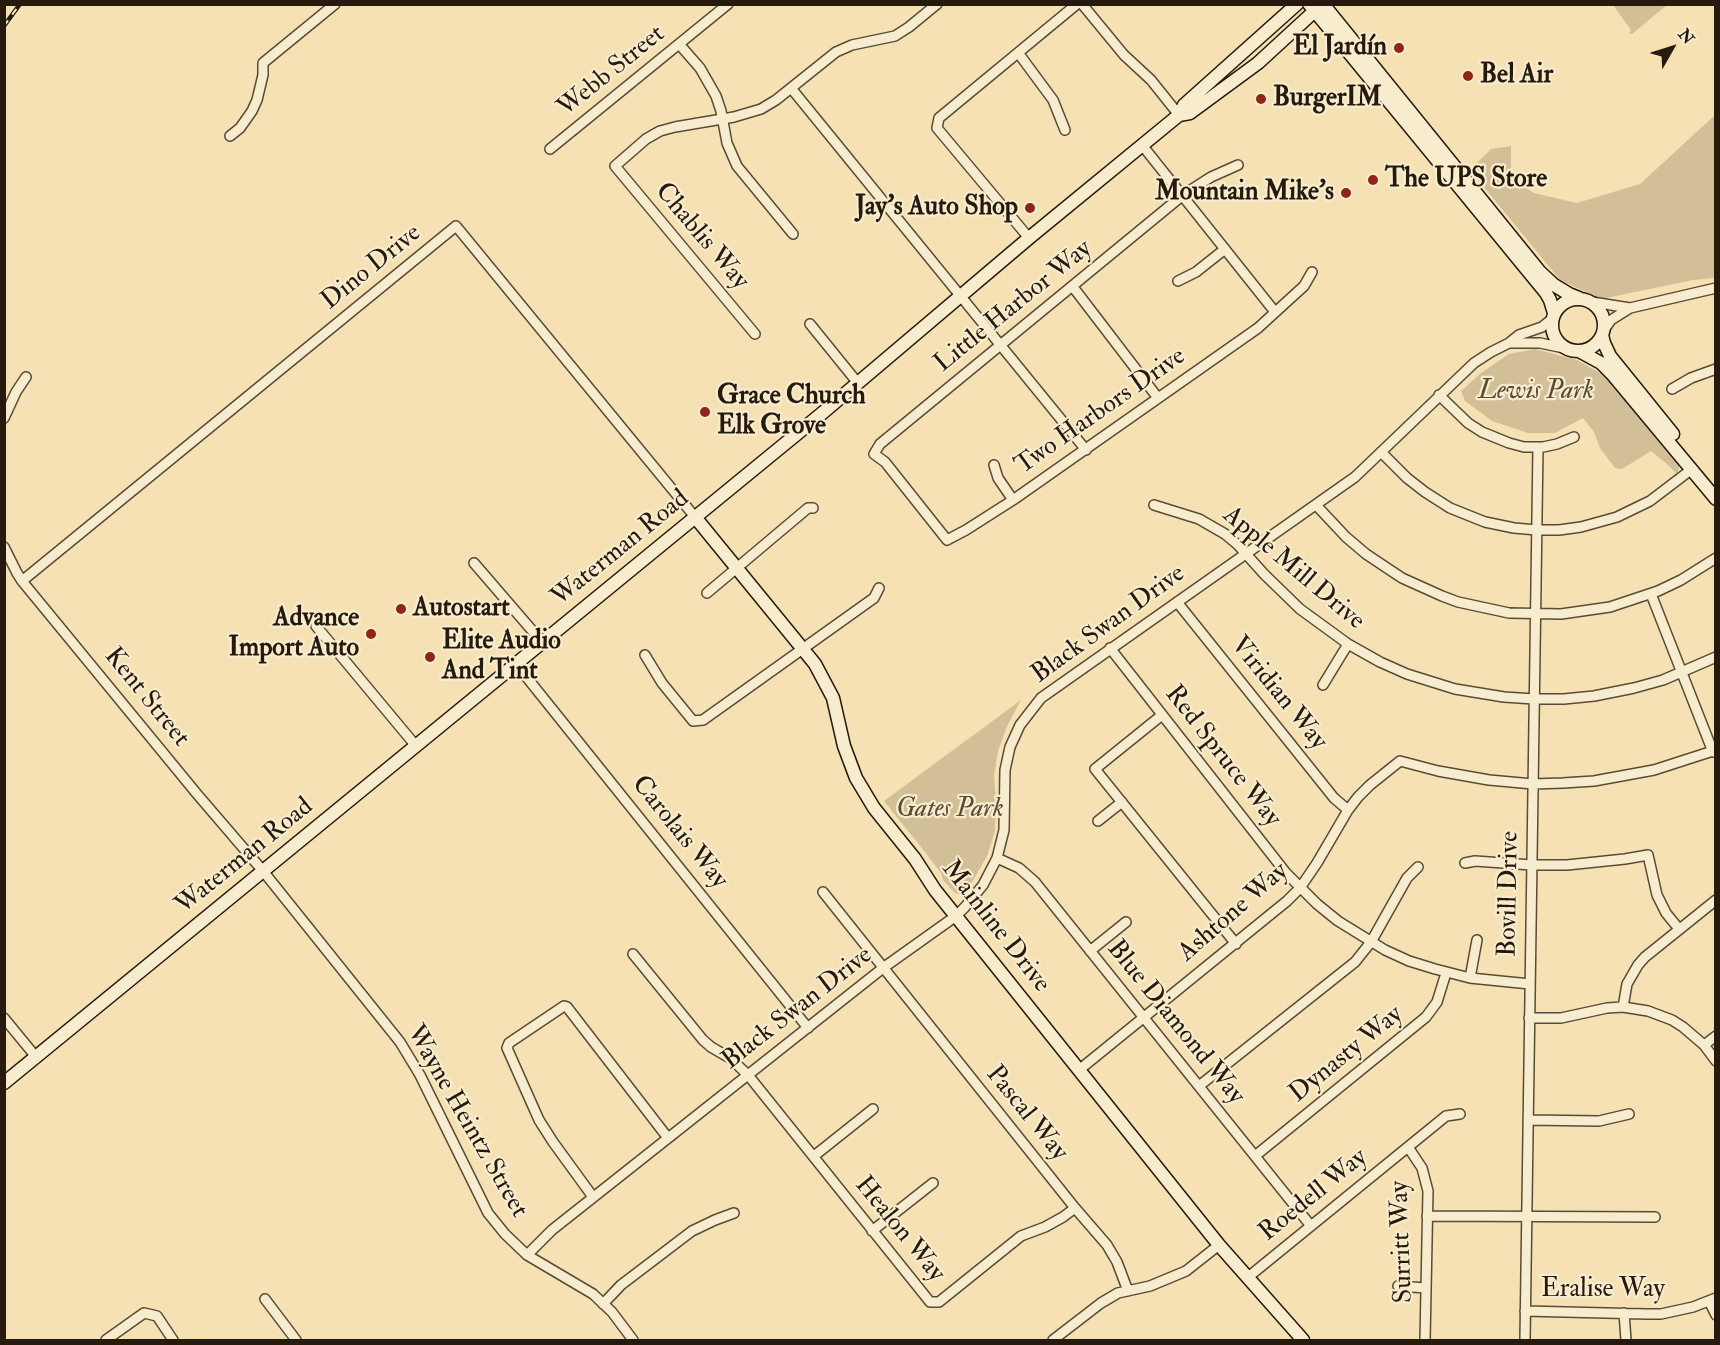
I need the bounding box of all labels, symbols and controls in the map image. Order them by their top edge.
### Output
north arrow [1642,18,1702,78]
street label: Webb Street [552,19,672,125]
text: N [1674,25,1698,49]
place label: El Jardín [1293,32,1387,64]
marker: El Jardín [1392,41,1406,55]
place label: Bel Air [1480,60,1553,92]
marker: Bel Air [1461,69,1475,83]
place label: BurgerIM [1273,83,1382,115]
marker: BurgerIM [1254,92,1268,106]
place label: The UPS Store [1385,164,1547,196]
marker: The UPS Store [1366,173,1380,187]
street label: Chablis Way [647,177,755,297]
place label: Mountain Mike's [1155,177,1334,209]
marker: Mountain Mike's [1339,186,1353,200]
place label: Jay’s Auto Shop [855,192,1018,224]
marker: Jay’s Auto Shop [1023,201,1037,215]
street label: Dino Drive [316,218,428,318]
street label: Little Harbor Way [929,234,1099,380]
street label: Two Harbors Drive [1010,342,1192,482]
park label: Lewis Park [1478,376,1594,408]
place label: Grace Church Elk Grove [717,381,866,442]
marker: Grace Church Elk Grove [698,405,712,419]
street label: Waterman Road [546,484,696,614]
street label: Apple Mill Drive [1216,501,1370,637]
street label: Black Swan Drive [1026,559,1192,691]
place label: Autostart [413,593,510,625]
marker: Autostart [394,602,408,616]
place label: Advance Import Auto [229,603,359,664]
place label: Elite Audio And Tint [442,626,561,688]
marker: Advance Import Auto [364,627,378,641]
street label: Viridian Way [1223,631,1333,757]
street label: Kent Street [97,642,195,754]
marker: Elite Audio And Tint [423,650,437,664]
street label: Red Spruce Way [1157,680,1287,834]
street label: Carolais Way [624,770,734,896]
street label: Waterman Road [170,792,320,922]
park label: Gates Park [896,794,1004,826]
street label: Bovill Drive [1493,831,1527,957]
street label: Mainline Drive [934,855,1056,999]
street label: Ashtone Way [1173,857,1295,969]
street label: Blue Diamond Way [1099,935,1251,1111]
street label: Black Swan Drive [717,941,879,1077]
street label: Dynasty Way [1284,1000,1410,1110]
street label: Wayne Heintz Street [398,1020,534,1224]
street label: Pascal Way [978,1060,1074,1168]
street label: Roedell Way [1254,1143,1374,1249]
street label: Healon Way [847,1171,951,1289]
street label: Surritt Way [1385,1180,1421,1304]
street label: Eralise Way [1541,1274,1665,1306]

